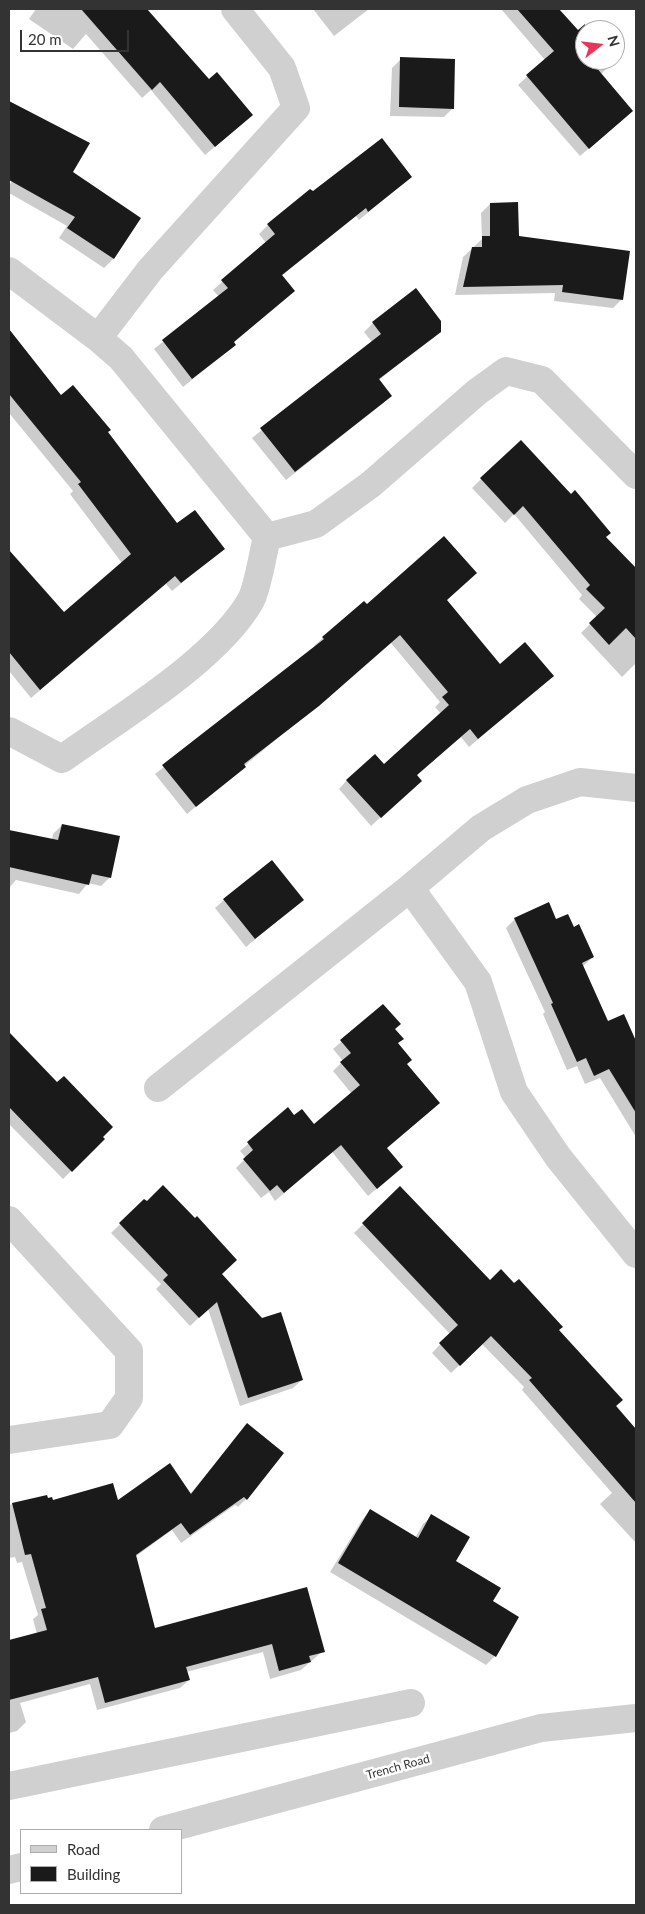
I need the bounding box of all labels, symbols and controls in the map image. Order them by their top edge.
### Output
scale bar [22,20,131,52]
north arrow [575,20,625,70]
text: 20 m [28,30,62,48]
text: N [604,33,624,49]
street label: Trench Road [365,1752,431,1782]
legend [20,1829,182,1894]
text: Road [67,1840,100,1858]
text: Building [67,1865,120,1883]

